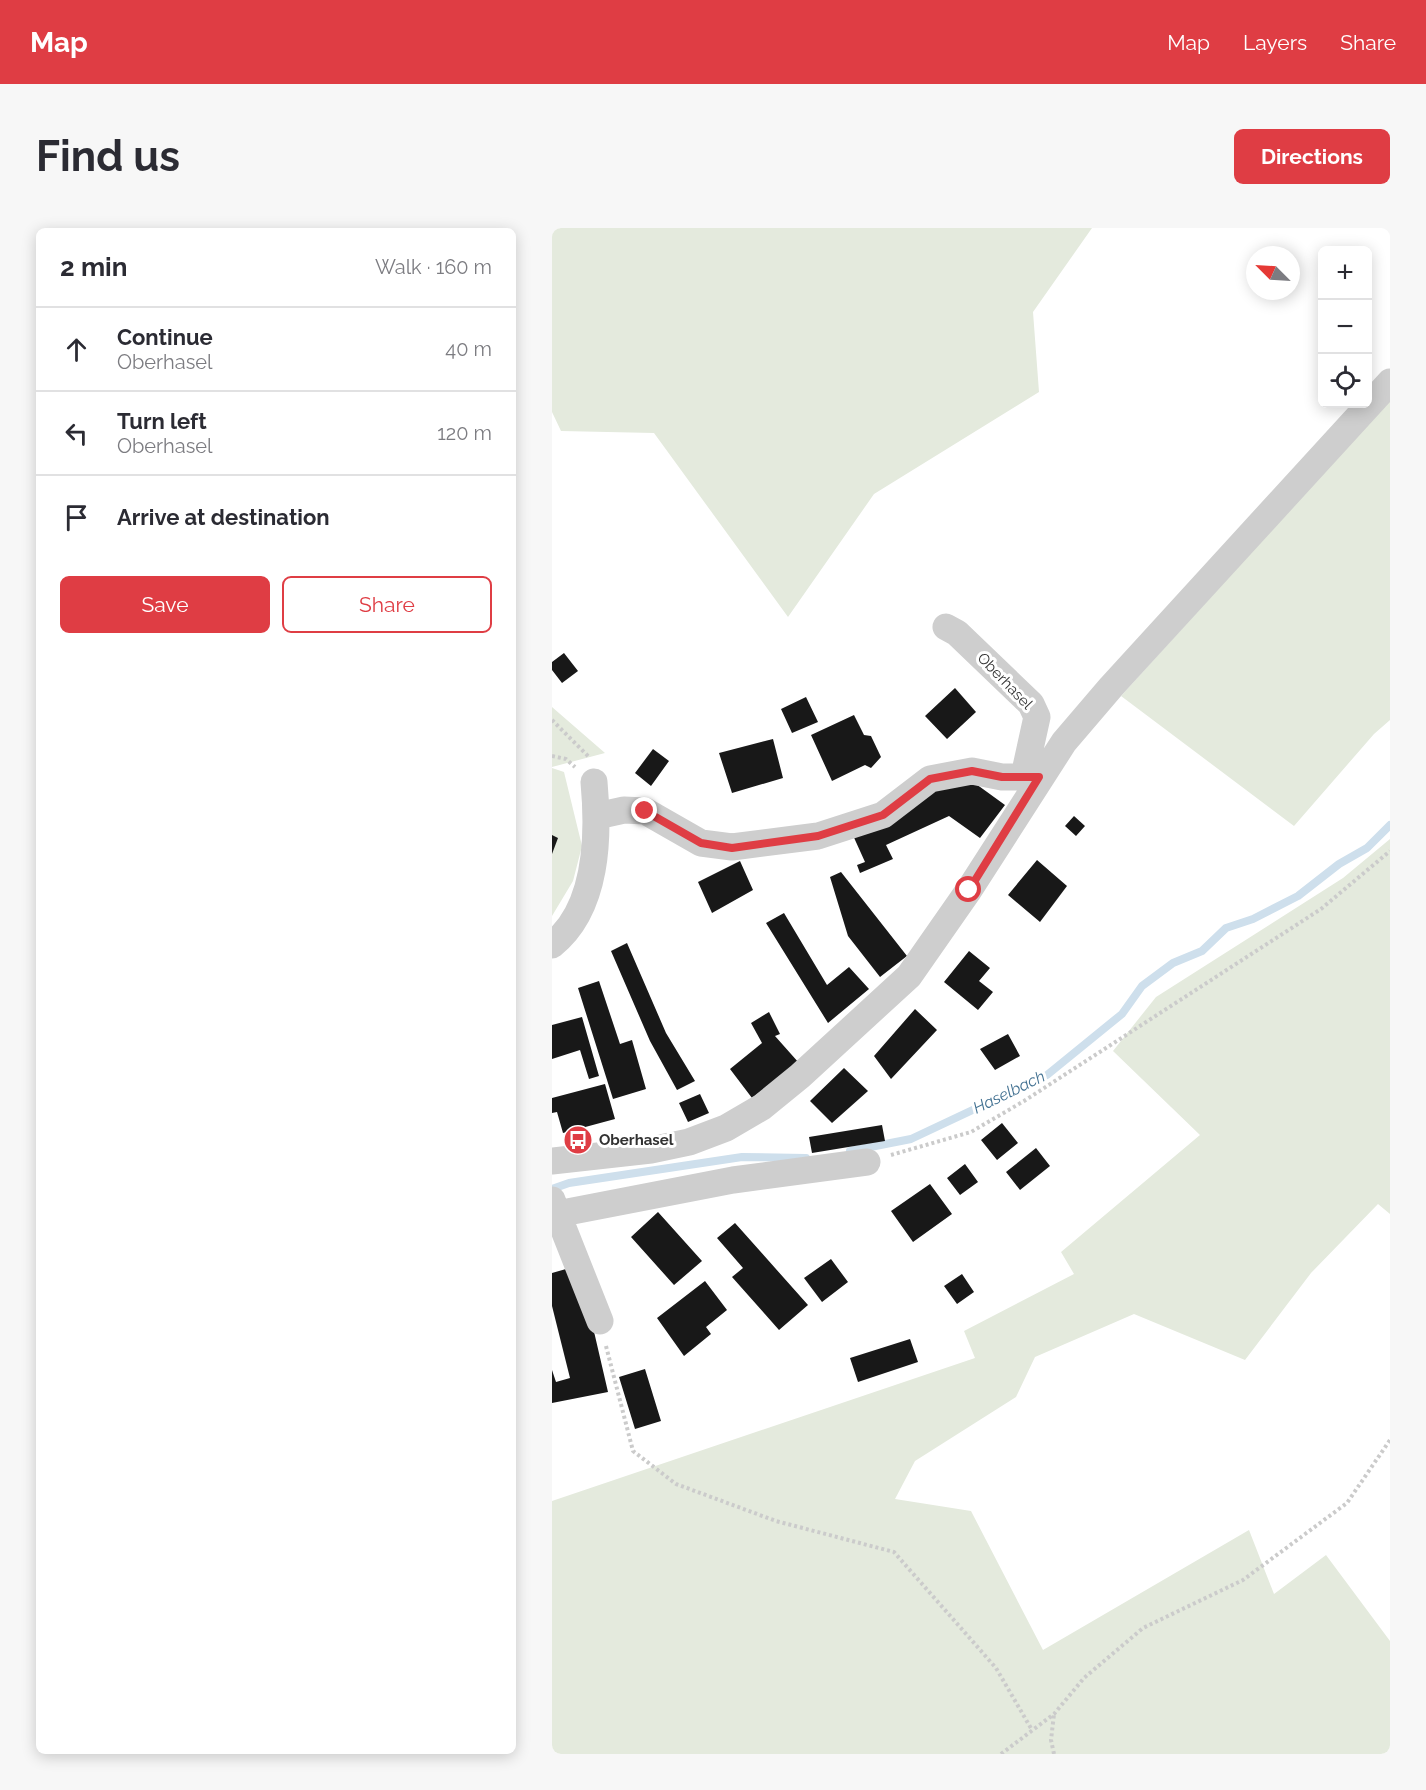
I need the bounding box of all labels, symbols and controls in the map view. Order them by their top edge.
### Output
text: Map [30,26,88,59]
text: Map [1167,30,1210,55]
text: Layers [1243,30,1307,55]
text: Share [1340,30,1396,55]
button: Directions [1234,129,1390,184]
text: Find us [36,132,180,181]
north arrow [1246,246,1300,300]
map controls [1318,246,1372,408]
button: + [1318,246,1372,300]
text: 2 min [60,252,127,282]
text: Walk · 160 m [375,255,492,279]
button: − [1318,300,1372,354]
text: Continue [117,324,213,350]
icon: ahead [60,333,93,366]
text: 40 m [445,337,492,361]
text: Oberhasel [117,350,213,374]
button: locate [1318,354,1372,408]
text: Turn left [117,408,207,434]
icon: left [60,417,93,450]
text: 120 m [437,421,492,445]
text: Oberhasel [117,434,213,458]
icon: arrive [60,501,93,534]
text: Arrive at destination [117,504,330,530]
button: Save [60,576,270,633]
button: Share [282,576,492,633]
street label: Oberhasel [974,649,1037,714]
route end [631,797,657,823]
route start [955,876,981,902]
water label: Haselbach [970,1066,1048,1118]
bus stop icon: Oberhasel [562,1124,594,1156]
place label: Oberhasel [599,1131,674,1149]

